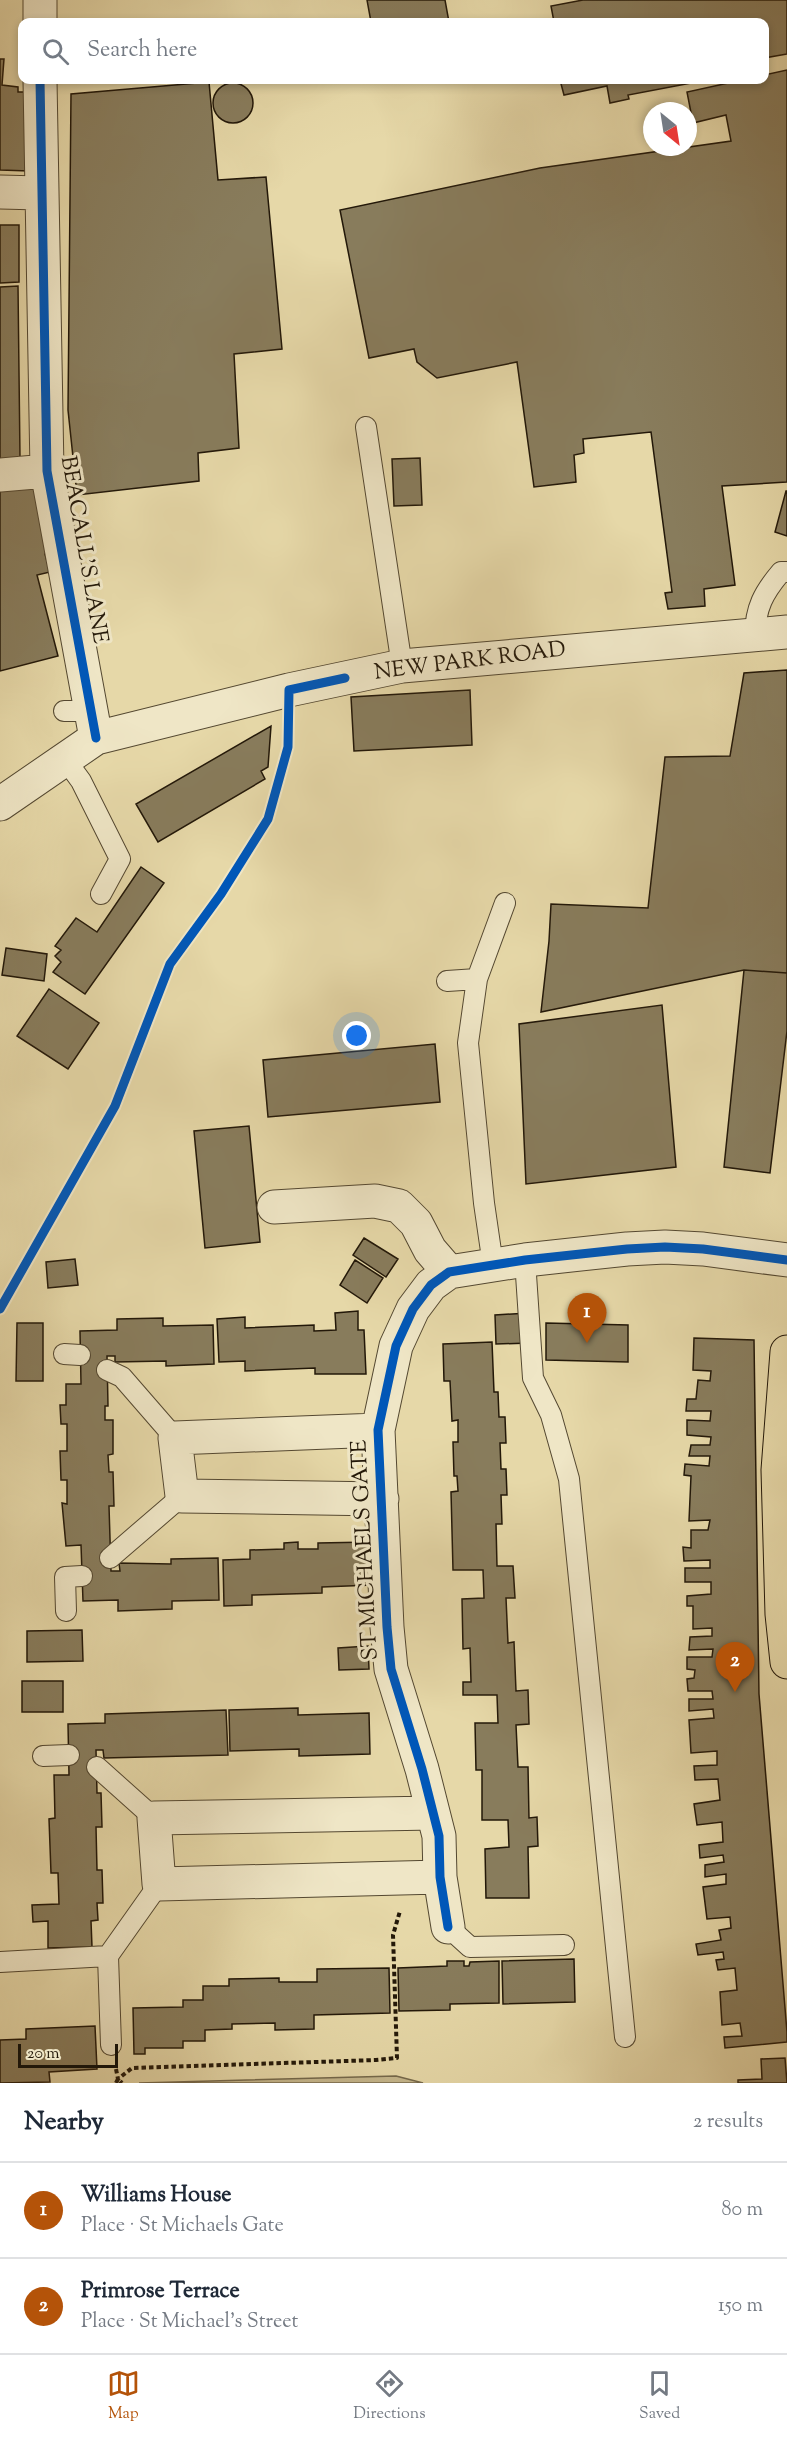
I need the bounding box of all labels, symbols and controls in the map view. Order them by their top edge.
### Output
search box [18,18,769,84]
icon: search [39,35,72,68]
text: Search here [87,35,197,67]
north arrow [643,102,697,156]
street label: BEACALL'S LANE [51,454,115,646]
street label: NEW PARK ROAD [372,634,568,690]
your location [342,1021,371,1050]
pin: 1 [568,1294,606,1343]
street label: ST MICHAELS GATE [344,1439,388,1661]
pin: 2 [716,1642,754,1692]
scale bar [18,2041,118,2068]
text: 20 m [27,2043,60,2066]
text: Nearby [24,2104,104,2141]
text: 2 results [693,2108,763,2137]
text: Williams House [81,2180,232,2212]
text: 1 [40,2196,47,2225]
text: 80 m [722,2196,763,2225]
text: Place · St Michaels Gate [81,2212,284,2241]
text: Primrose Terrace [81,2276,240,2308]
text: 2 [39,2292,48,2321]
text: 150 m [718,2292,763,2321]
text: Place · St Michael's Street [81,2308,298,2337]
tab: Map [107,2367,140,2426]
tab: Directions [353,2367,426,2426]
tab: Saved [639,2367,680,2426]

